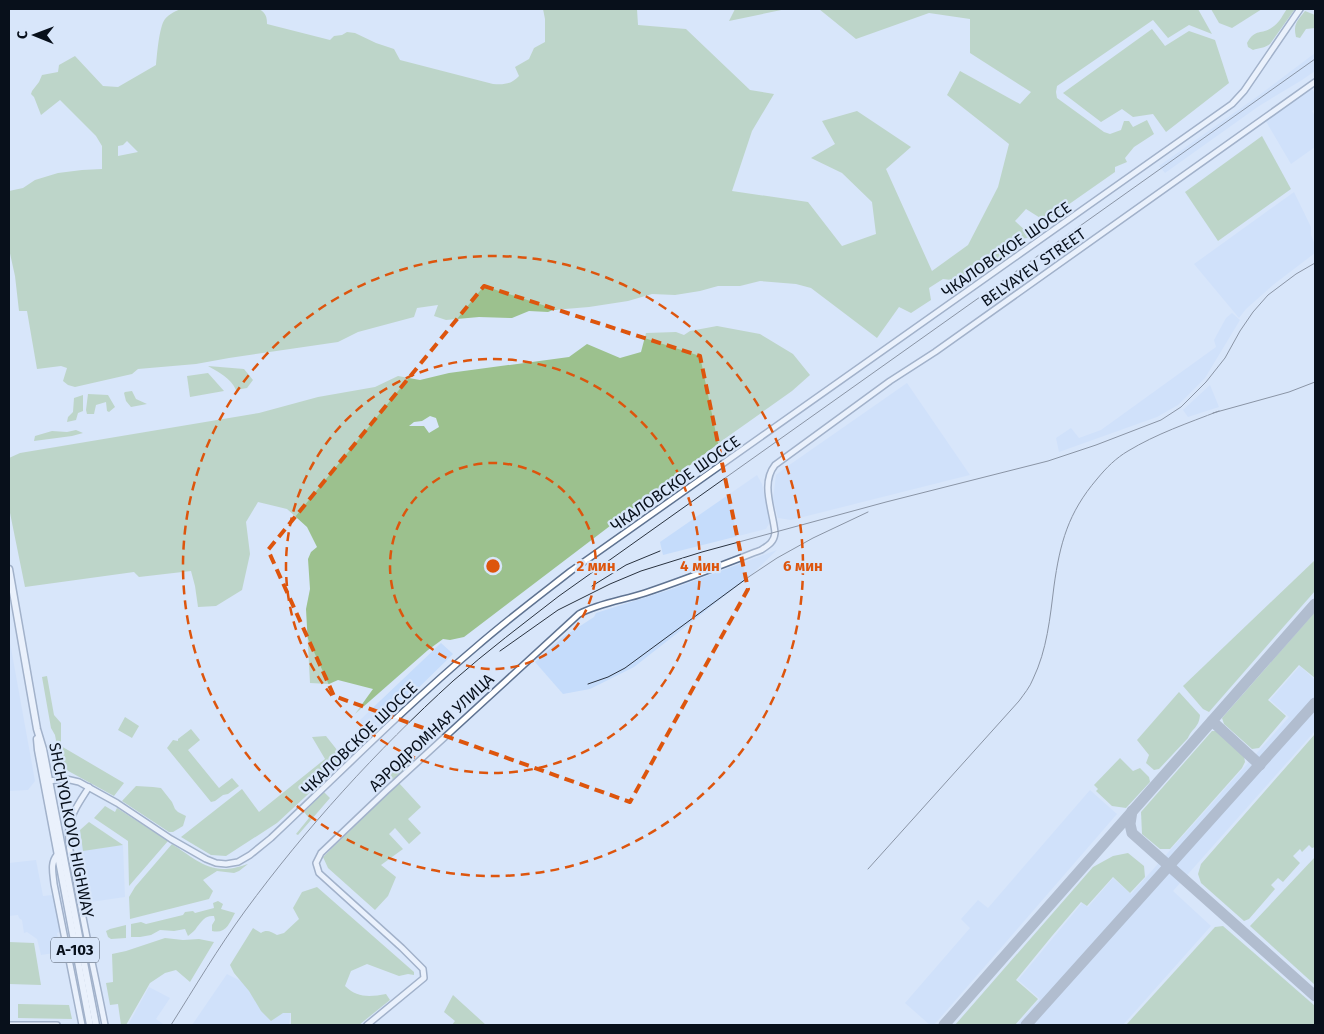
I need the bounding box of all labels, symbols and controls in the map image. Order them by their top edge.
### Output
north arrow [10,10,60,60]
text: С [14,31,31,39]
street label: ЧКАЛОВСКОЕ ШОССЕ [938,198,1075,301]
street label: BELYAYEV STREET [977,224,1090,311]
street label: ЧКАЛОВСКОЕ ШОССЕ [607,432,744,535]
centre of rings [484,557,502,575]
text: 2 мин [576,557,616,575]
text: 4 мин [680,557,720,575]
text: 6 мин [783,557,823,575]
street label: АЭРОДРОМНАЯ УЛИЦА [365,669,498,795]
street label: ЧКАЛОВСКОЕ ШОССЕ [297,678,421,799]
street label: SHCHYOLKOVO HIGHWAY [45,741,98,920]
road number: А-103 [51,938,99,962]

